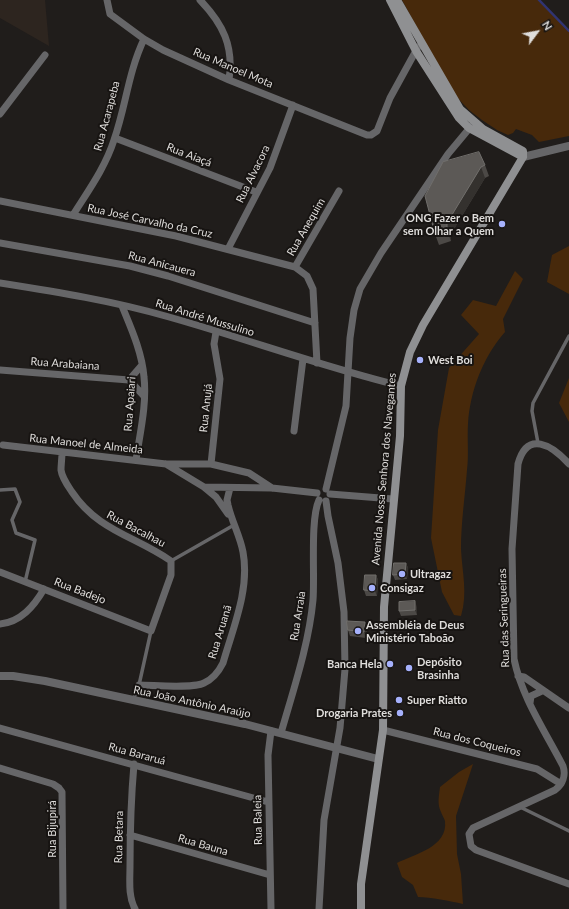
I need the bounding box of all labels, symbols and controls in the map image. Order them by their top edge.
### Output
north arrow [517,12,557,52]
text: N [540,18,555,32]
street label: Rua Manoel Mota [191,45,275,91]
street label: Rua Acarapeba [91,79,123,153]
street label: Rua Aiaçá [165,140,213,170]
street label: Rua Alvacora [233,143,273,205]
street label: Rua Anequim [284,196,328,258]
street label: Rua José Carvalho da Cruz [86,201,214,241]
place label: ONG Fazer o Bem sem Olhar a Quem [403,211,494,237]
marker: ONG Fazer o Bem sem Olhar a Quem [497,219,507,229]
street label: Rua Anicauera [127,249,197,279]
street label: Rua André Mussulino [154,297,256,339]
place label: West Boi [428,353,473,367]
street label: Rua Arabaiana [30,355,100,373]
marker: West Boi [415,355,425,365]
street label: Avenida Nossa Senhora dos Navegantes [369,372,399,566]
street label: Rua Apaiari [122,376,138,432]
street label: Rua Anujá [197,383,215,433]
street label: Rua Manoel de Almeida [29,431,143,457]
street label: Rua Bacalhau [104,508,168,550]
place label: Ultragaz [410,567,451,581]
street label: Rua das Seringueiras [496,568,512,668]
marker: Ultragaz [397,569,407,579]
street label: Rua Badejo [52,575,108,607]
place label: Consigaz [380,581,424,595]
marker: Consigaz [367,583,377,593]
street label: Rua Arraia [288,590,308,642]
street label: Rua Aruanã [206,603,234,661]
place label: Assembléia de Deus Ministério Taboão [366,618,464,644]
marker: Assembléia de Deus Ministério Taboão [353,626,363,636]
place label: Depósito Brasinha [417,655,462,681]
place label: Banca Hela [327,657,382,671]
marker: Banca Hela [385,659,395,669]
marker: Depósito Brasinha [404,663,414,673]
street label: Rua João Antônio Araújo [132,683,252,721]
place label: Super Riatto [407,693,467,707]
marker: Super Riatto [394,695,404,705]
place label: Drogaria Prates [316,706,392,720]
marker: Drogaria Prates [395,708,405,718]
street label: Rua dos Coqueiros [432,725,522,759]
street label: Rua Bararuá [107,740,167,768]
street label: Rua Baleia [251,795,265,845]
street label: Rua Bijupirá [45,800,59,858]
street label: Rua Betara [112,811,126,863]
street label: Rua Bauna [177,832,229,858]

